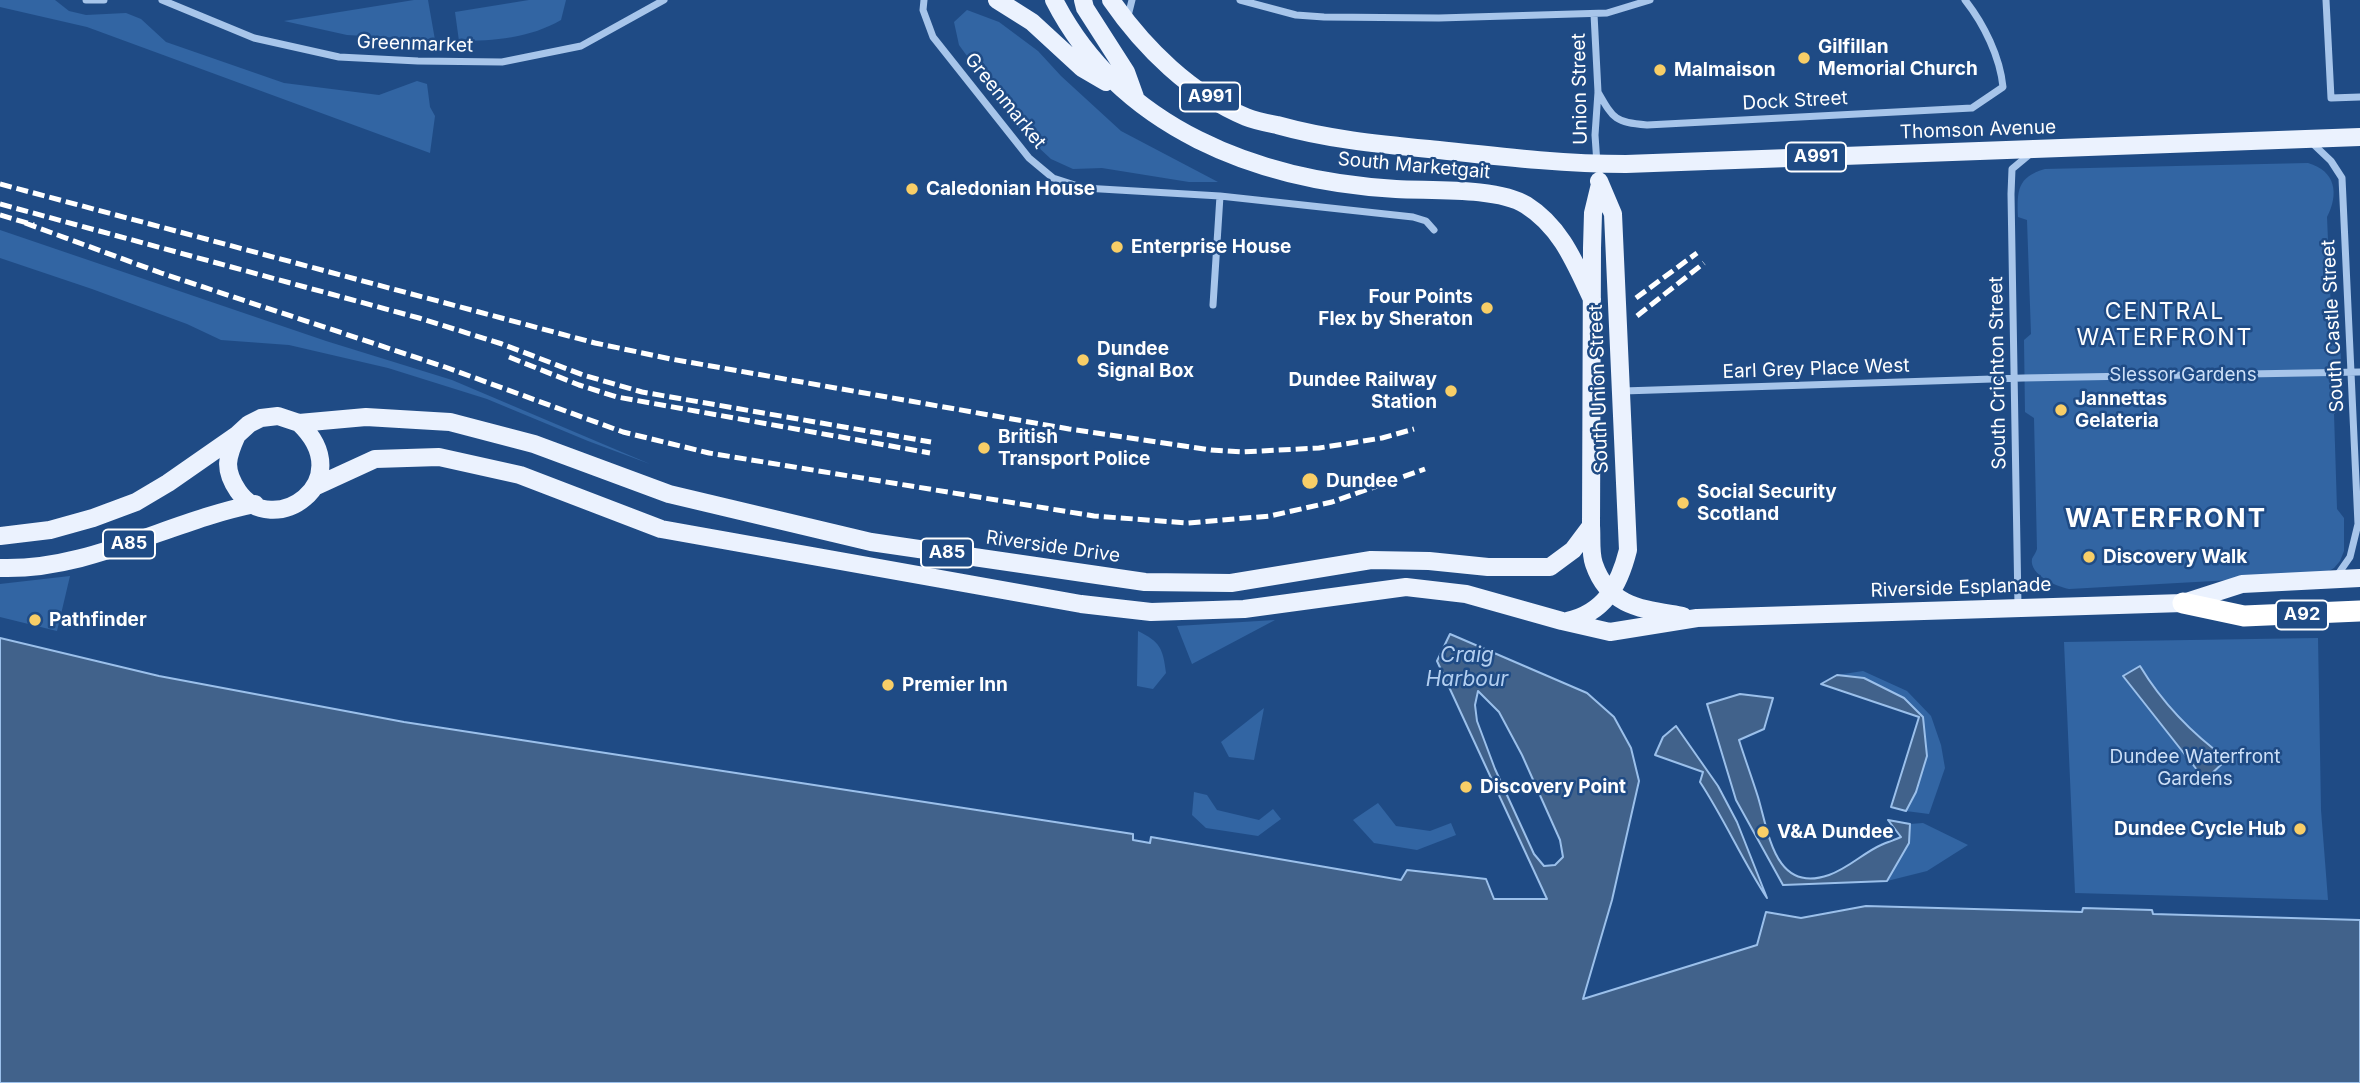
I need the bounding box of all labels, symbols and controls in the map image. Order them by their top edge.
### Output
street label: Greenmarket [356,31,474,57]
street label: Union Street [1568,33,1592,145]
place label: Gilfillan Memorial Church [1818,36,1978,80]
street label: Greenmarket [959,49,1051,153]
marker: Gilfillan Memorial Church [1796,50,1812,66]
place label: Malmaison [1674,59,1776,81]
marker: Malmaison [1652,62,1668,78]
road number: A991 [1180,82,1240,112]
street label: Dock Street [1742,87,1848,115]
street label: Thomson Avenue [1900,116,2056,144]
road number: A991 [1786,142,1846,172]
street label: South Marketgait [1337,148,1491,184]
place label: Caledonian House [926,178,1095,200]
marker: Caledonian House [904,181,920,197]
place label: Enterprise House [1131,236,1291,258]
marker: Enterprise House [1109,239,1125,255]
street label: South Castle Street [2317,239,2349,413]
street label: South Crichton Street [1985,276,2011,470]
place label: Four Points Flex by Sheraton [1318,286,1473,330]
district label: CENTRAL WATERFRONT [2078,298,2252,352]
marker: Four Points Flex by Sheraton [1479,300,1495,316]
street label: South Union Street [1585,304,1613,474]
place label: Dundee Signal Box [1097,338,1194,382]
marker: Dundee Signal Box [1075,352,1091,368]
street label: Earl Grey Place West [1722,354,1910,384]
park label: Slessor Gardens [2109,364,2257,386]
place label: Dundee Railway Station [1289,369,1437,413]
marker: Dundee Railway Station [1443,383,1459,399]
place label: Jannettas Gelateria [2075,388,2167,432]
marker: Jannettas Gelateria [2053,402,2069,418]
place label: British Transport Police [998,426,1150,470]
marker: British Transport Police [976,440,992,456]
place label: Dundee [1326,470,1398,492]
marker: Dundee [1300,471,1320,491]
place label: Social Security Scotland [1697,481,1837,525]
marker: Social Security Scotland [1675,495,1691,511]
district label: WATERFRONT [2066,503,2266,535]
street label: Riverside Drive [984,526,1122,568]
road number: A85 [103,530,155,558]
road number: A85 [921,538,973,568]
place label: Discovery Walk [2103,546,2247,568]
marker: Discovery Walk [2081,549,2097,565]
street label: Riverside Esplanade [1870,573,2052,603]
road number: A92 [2276,600,2328,630]
place label: Pathfinder [49,609,147,631]
marker: Pathfinder [27,612,43,628]
water label: Craig Harbour [1426,643,1508,693]
place label: Premier Inn [902,674,1008,696]
marker: Premier Inn [880,677,896,693]
park label: Dundee Waterfront Gardens [2110,746,2280,790]
place label: Discovery Point [1480,776,1626,798]
marker: Discovery Point [1458,779,1474,795]
place label: Dundee Cycle Hub [2114,818,2286,840]
place label: V&A Dundee [1777,821,1894,843]
marker: Dundee Cycle Hub [2292,821,2308,837]
marker: V&A Dundee [1755,824,1771,840]

